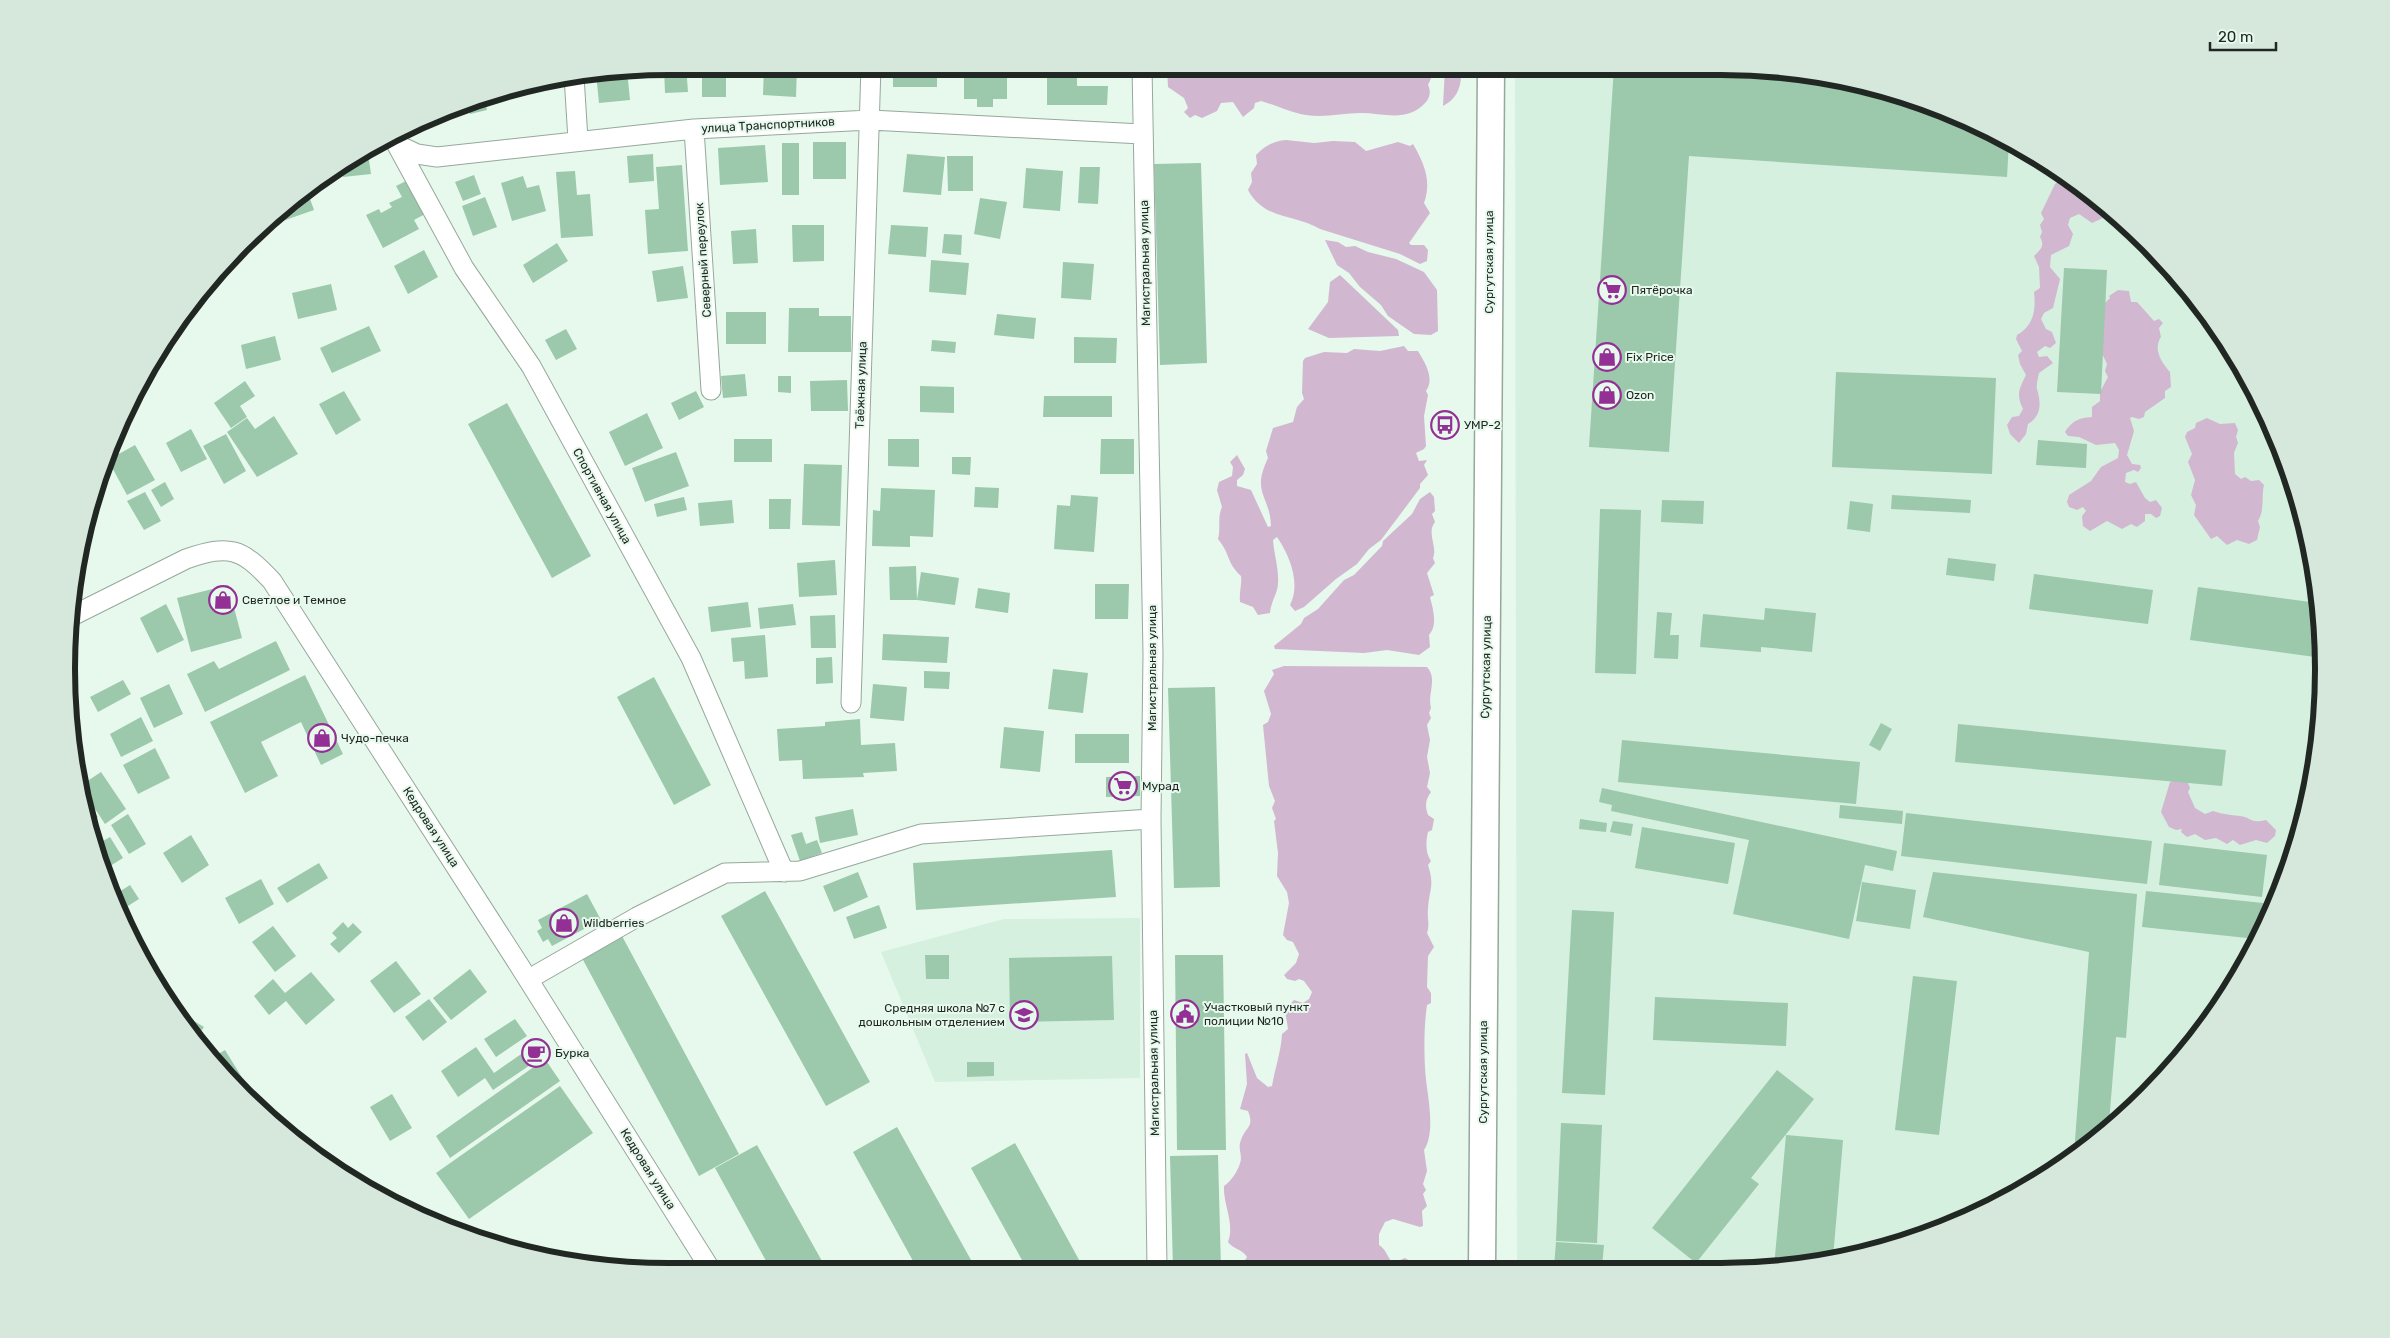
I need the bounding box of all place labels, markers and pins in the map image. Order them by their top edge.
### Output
supermarket icon: Пятёрочка [1597,275,1627,305]
place label: Пятёрочка [1631,283,1693,297]
shop icon: Fix Price [1592,342,1622,372]
place label: Fix Price [1626,350,1674,364]
shop icon: Ozon [1592,380,1622,410]
place label: Ozon [1626,388,1654,402]
bus stop icon: УМР-2 [1430,410,1460,440]
place label: УМР-2 [1464,418,1501,432]
shop icon: Светлое и Темное [208,585,238,615]
place label: Светлое и Темное [242,593,346,607]
shop icon: Чудо-печка [307,723,337,753]
place label: Чудо-печка [341,731,409,745]
supermarket icon: Мурад [1108,771,1138,801]
place label: Мурад [1142,779,1179,793]
shop icon: Wildberries [549,908,579,938]
place label: Wildberries [583,916,644,930]
public building icon: Участковый пункт полиции №10 [1170,999,1200,1029]
school or university icon: Средняя школа №7 с дошкольным отделением [1009,1000,1039,1030]
place label: Участковый пункт полиции №10 [1204,1000,1309,1028]
place label: Средняя школа №7 с дошкольным отделением [859,1001,1005,1029]
cafe icon: Бурка [521,1038,551,1068]
place label: Бурка [555,1046,589,1060]

